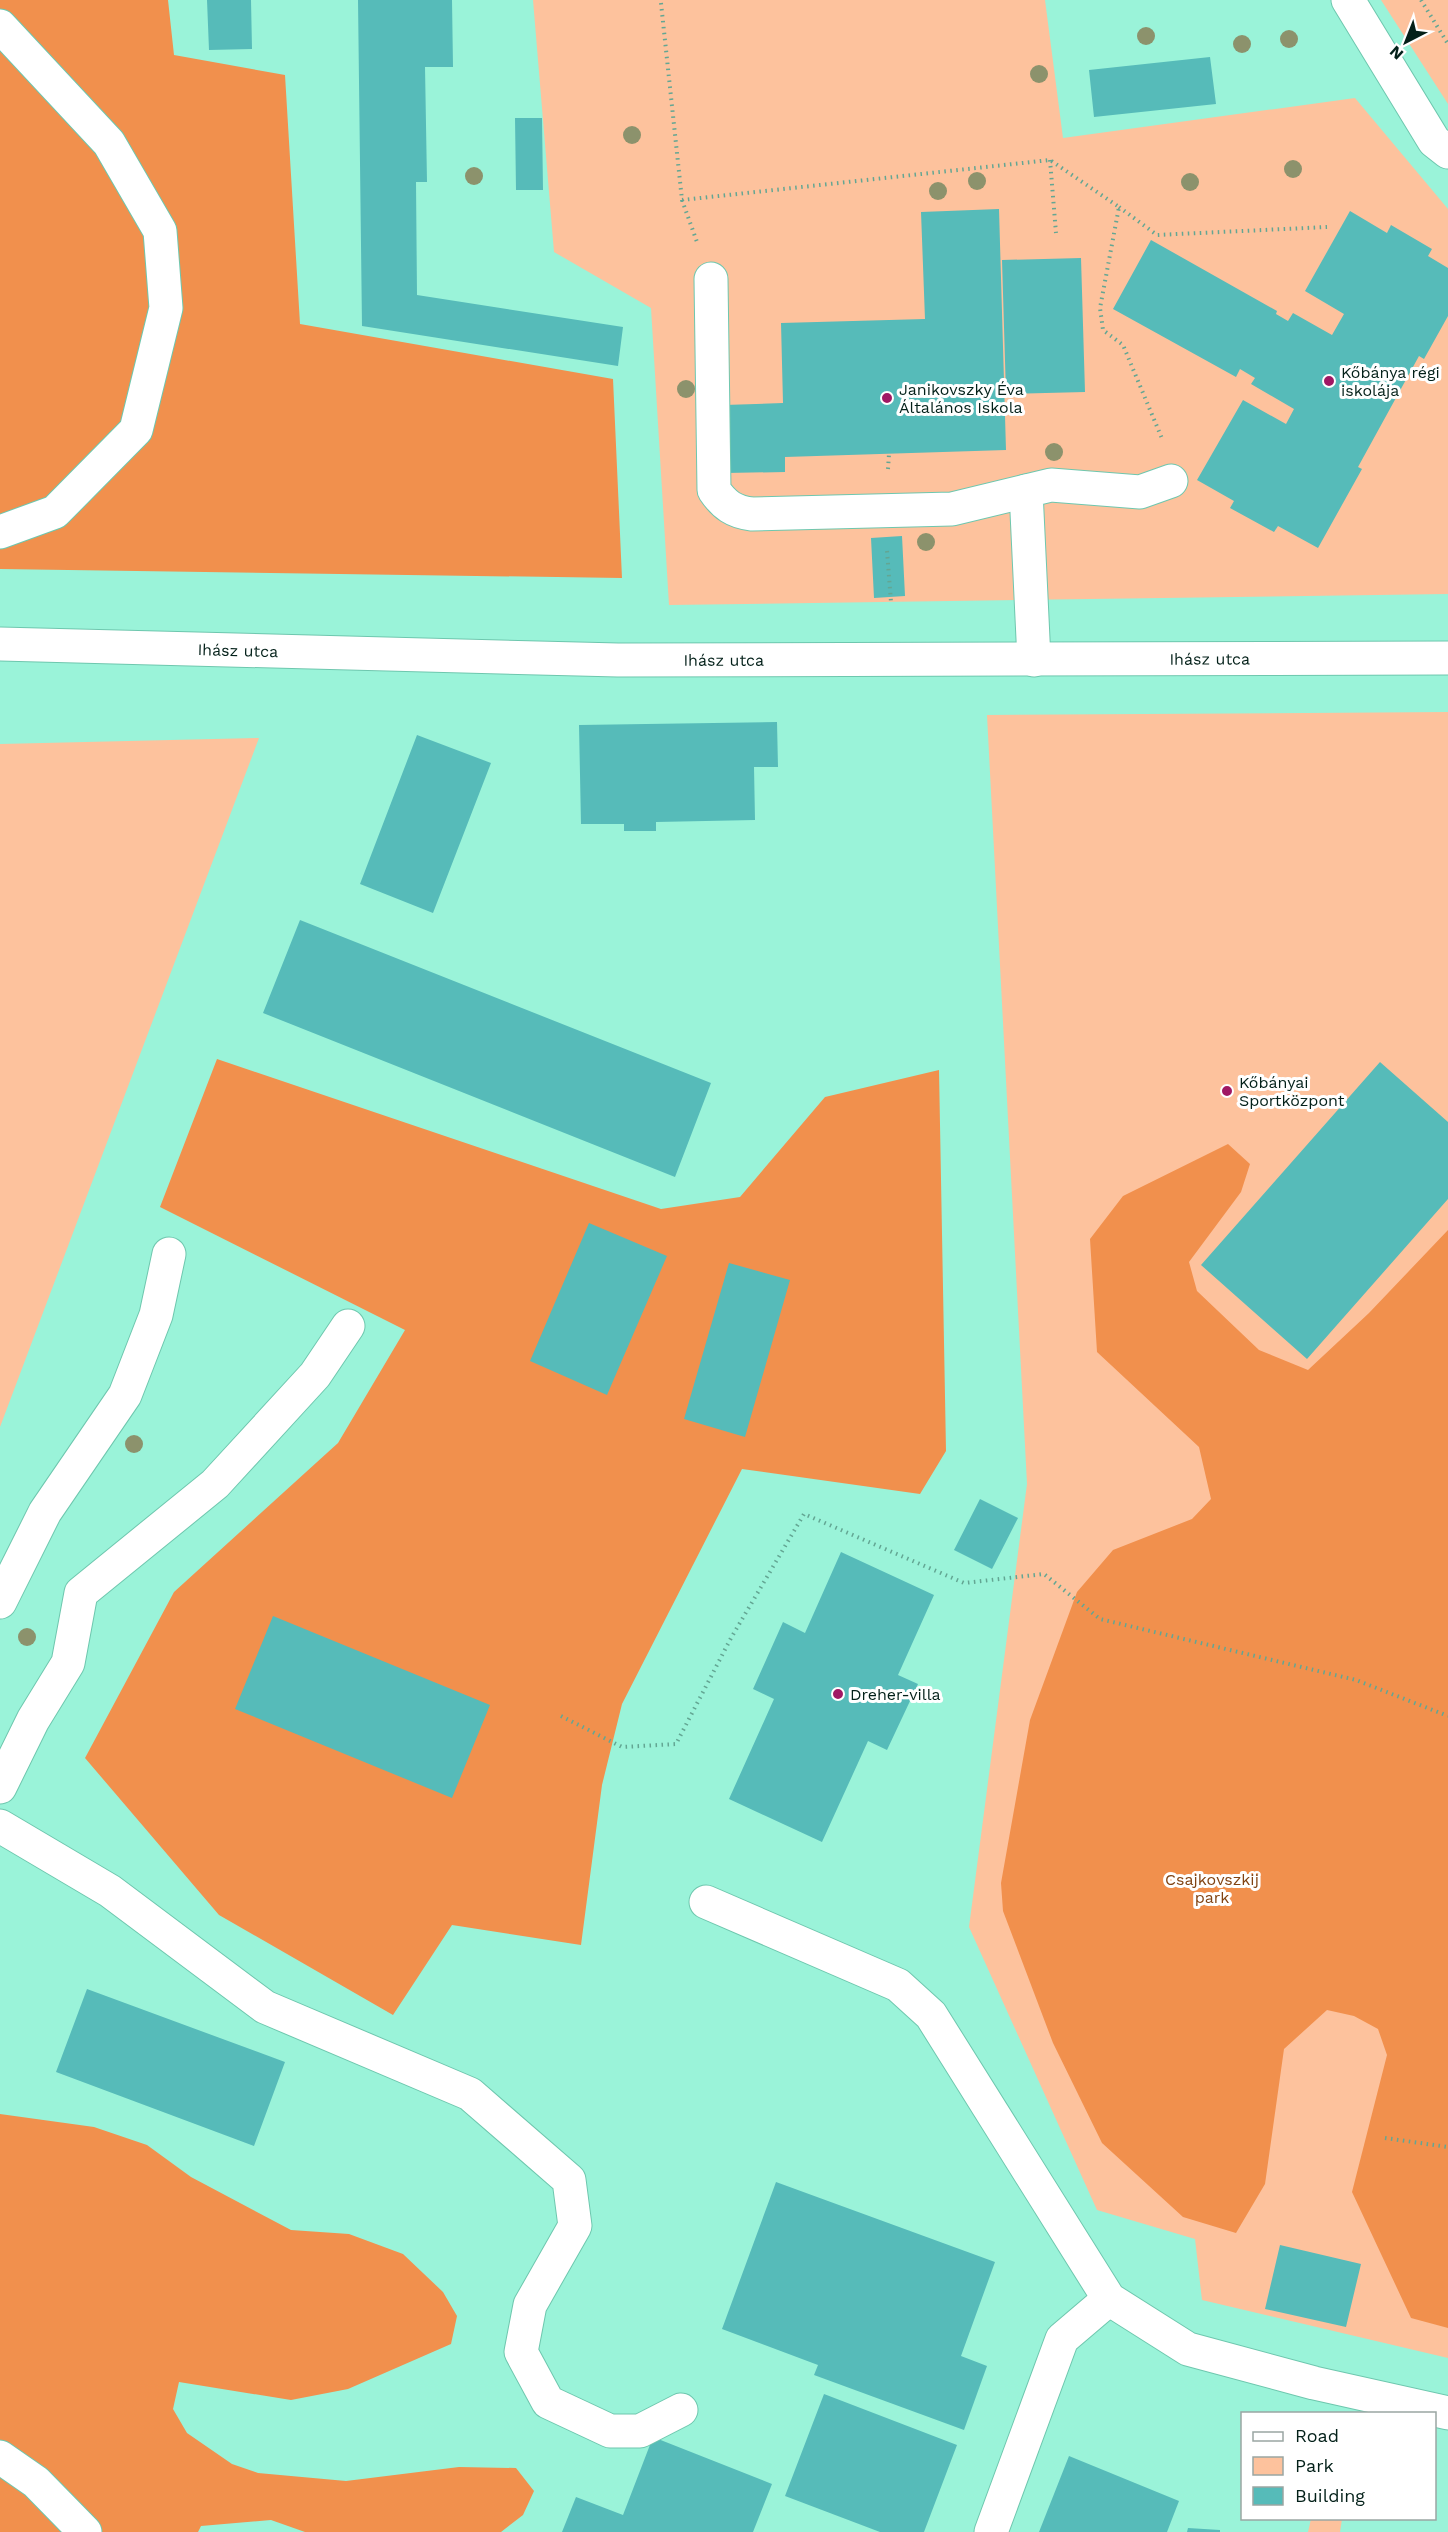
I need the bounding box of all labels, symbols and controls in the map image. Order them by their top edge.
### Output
north arrow [1376,12,1436,72]
text: N [1386,42,1407,64]
place label: Kőbánya régi iskolája [1341,363,1440,400]
marker: Kőbánya régi iskolája [1322,374,1336,388]
place label: Janikovszky Éva Általános Iskola [899,380,1024,417]
marker: Janikovszky Éva Általános Iskola [880,391,894,405]
street label: Ihász utca [197,640,278,661]
street label: Ihász utca [1169,649,1250,669]
street label: Ihász utca [683,651,764,670]
place label: Kőbányai Sportközpont [1239,1073,1345,1110]
marker: Kőbányai Sportközpont [1220,1084,1234,1098]
place label: Dreher-villa [850,1685,941,1704]
marker: Dreher-villa [831,1687,845,1701]
park label: Csajkovszkij park [1165,1870,1259,1907]
legend [1241,2412,1436,2520]
text: Road [1295,2425,1339,2446]
text: Park [1295,2455,1334,2476]
text: Building [1295,2485,1365,2506]

